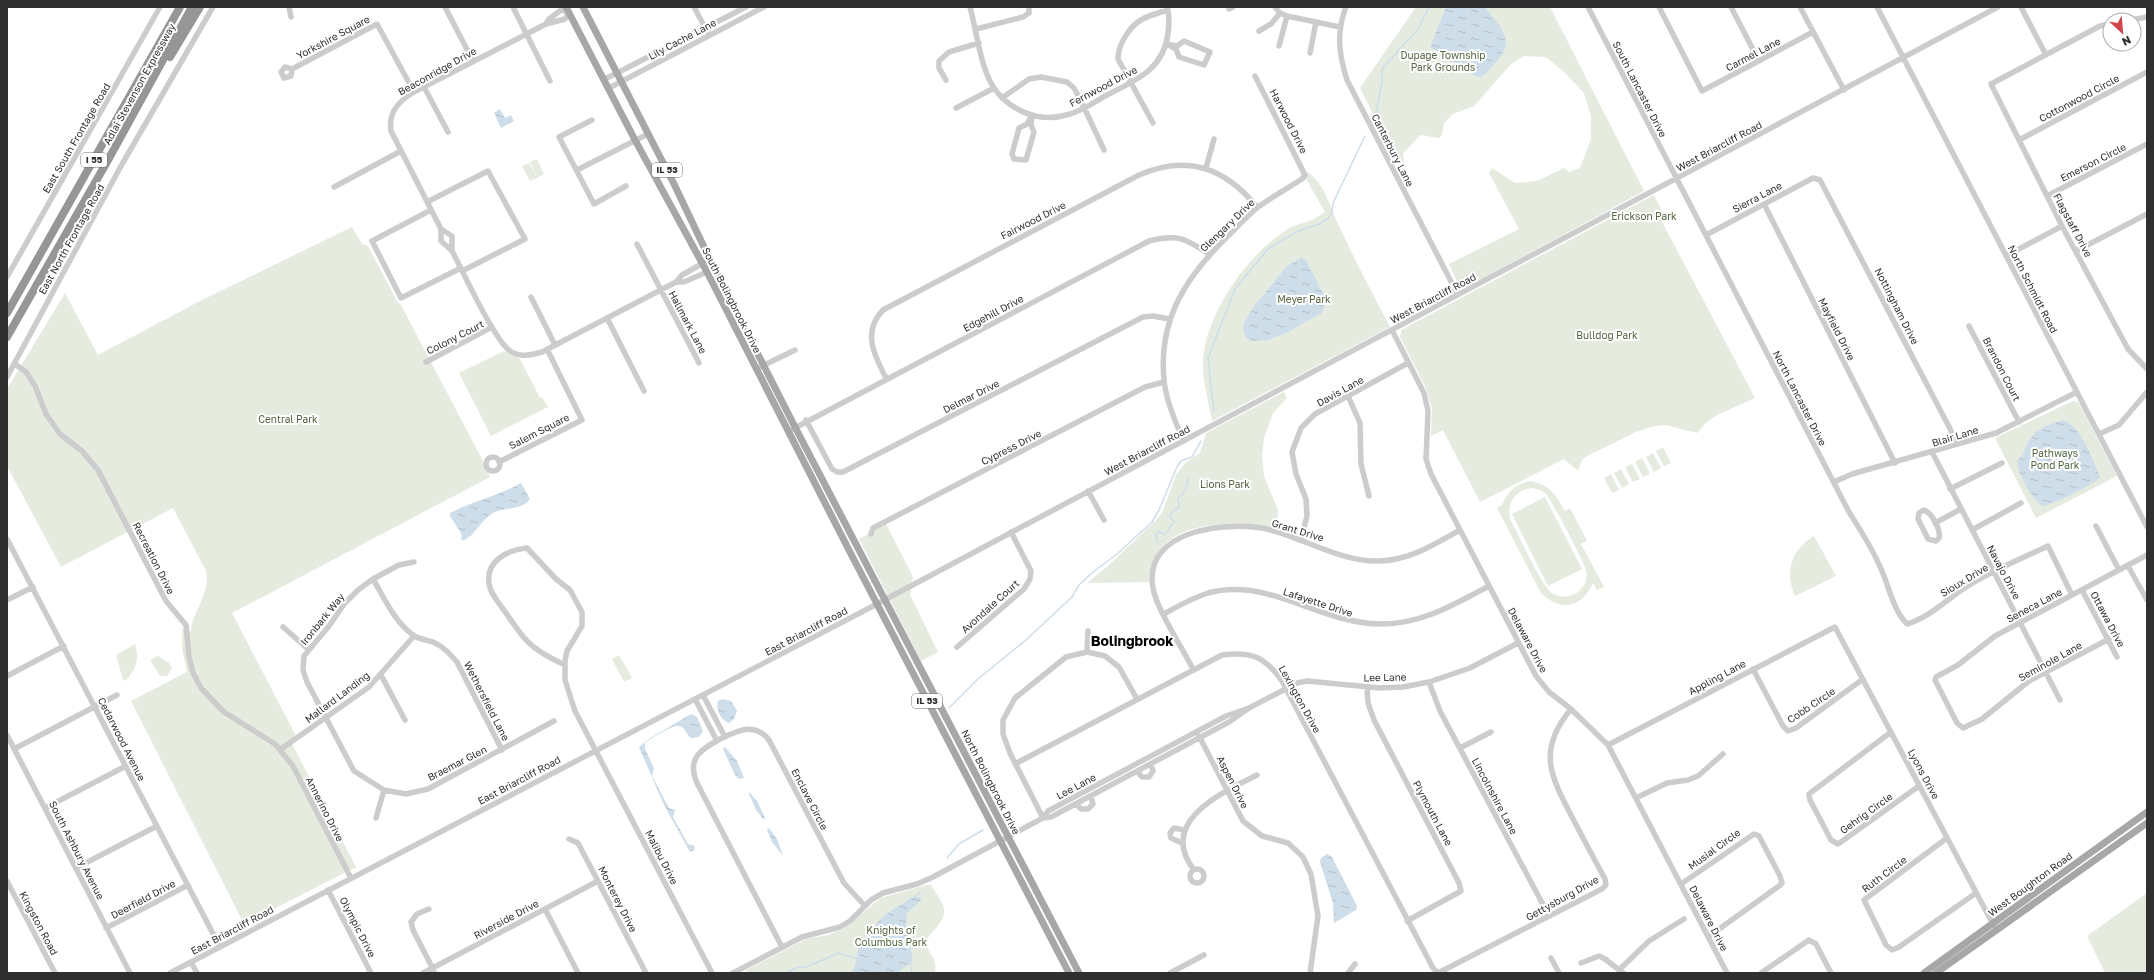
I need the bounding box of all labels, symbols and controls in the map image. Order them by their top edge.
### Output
north arrow [2102,12,2142,52]
street label: Yorkshire Square [294,13,372,61]
street label: Lily Cache Lane [646,16,718,62]
street label: Adlai Stevenson Expressway [101,21,178,147]
text: N [2120,34,2133,49]
street label: Carmel Lane [1724,35,1783,73]
street label: South Lancaster Drive [1611,39,1670,139]
street label: Beaconridge Drive [396,44,478,98]
park label: Dupage Township Park Grounds [1400,49,1486,73]
street label: Fernwood Drive [1067,63,1139,109]
street label: Cottonwood Circle [2037,72,2121,124]
street label: East South Frontage Road [40,81,112,195]
street label: Harwood Drive [1268,87,1311,155]
street label: Canterbury Lane [1369,112,1417,189]
street label: West Briarcliff Road [1674,118,1764,174]
street label: Emerson Circle [2058,140,2128,184]
road number: I 55 [81,153,107,167]
road number: IL 53 [652,163,682,177]
street label: Sierra Lane [1730,179,1784,215]
street label: East North Frontage Road [36,182,106,296]
street label: Flagstaff Drive [2051,191,2095,259]
street label: Glengary Drive [1197,196,1257,254]
street label: Fairwood Drive [998,198,1068,242]
park label: Erickson Park [1611,210,1677,222]
street label: North Schmidt Road [2006,243,2060,335]
street label: South Bolingbrook Drive [700,245,764,355]
street label: Nottingham Drive [1872,266,1922,347]
street label: West Briarcliff Road [1388,270,1478,326]
street label: Hallmark Lane [666,288,710,356]
street label: Edgehill Drive [961,292,1025,334]
park label: Meyer Park [1277,293,1331,305]
street label: Mayfield Drive [1816,296,1858,362]
street label: Colony Court [424,317,486,357]
park label: Bulldog Park [1576,329,1638,341]
street label: Brandon Court [1981,335,2023,403]
street label: North Lancaster Drive [1771,348,1829,448]
street label: Davis Lane [1314,373,1366,409]
street label: Delmar Drive [941,377,1001,415]
street label: Salem Square [507,411,571,451]
park label: Central Park [258,413,318,425]
street label: West Briarcliff Road [1102,422,1192,478]
street label: Blair Lane [1930,423,1980,449]
street label: Cypress Drive [979,427,1043,467]
park label: Pathways Pond Park [2031,447,2080,471]
park label: Lions Park [1200,478,1250,490]
street label: Grant Drive [1271,516,1326,544]
street label: Recreation Drive [131,520,177,596]
street label: Navajo Drive [1985,543,2023,601]
street label: Sioux Drive [1938,561,1990,599]
street label: Avondale Court [959,577,1021,635]
street label: Lafayette Drive [1282,585,1355,619]
street label: Seneca Lane [2004,585,2064,625]
street label: Ottawa Drive [2088,589,2128,649]
street label: Ironbark Way [297,590,347,647]
street label: East Briarcliff Road [763,604,849,658]
street label: Delaware Drive [1506,605,1550,675]
district label: Bolingbrook [1091,632,1173,649]
street label: Seminole Lane [2016,639,2084,683]
street label: Appling Lane [1686,657,1748,697]
street label: Wethersfield Lane [462,659,512,743]
street label: Lexington Drive [1277,663,1324,735]
street label: Mallard Landing [302,669,372,725]
street label: Lee Lane [1363,671,1407,683]
street label: Cobb Circle [1785,684,1837,725]
road number: IL 53 [912,694,942,708]
street label: Cedarwood Avenue [96,695,148,783]
street label: North Bolingbrook Drive [959,728,1023,837]
street label: Braemar Glen [425,743,489,783]
street label: Lyons Drive [1906,747,1942,801]
street label: East Briarcliff Road [476,753,562,807]
street label: Aspen Drive [1215,754,1251,810]
street label: Lincolnshire Lane [1470,756,1520,836]
street label: Enclave Circle [789,766,831,832]
street label: Lee Lane [1054,770,1098,801]
street label: Annerino Drive [304,775,347,843]
street label: Plymouth Lane [1411,778,1455,848]
street label: Gehrig Circle [1837,790,1895,836]
street label: South Ashbury Avenue [47,799,107,901]
street label: Musial Circle [1686,826,1743,872]
street label: Malibu Drive [643,828,681,886]
street label: West Boughton Road [1986,849,2074,919]
street label: Ruth Circle [1859,853,1909,895]
street label: Monterey Drive [596,864,640,934]
street label: Gettysburg Drive [1524,873,1601,923]
street label: Deerfield Drive [109,877,177,921]
street label: Delaware Drive [1687,883,1731,953]
street label: Kingston Road [17,889,61,957]
street label: Olympic Drive [338,895,379,959]
street label: Riverside Drive [471,897,541,941]
street label: East Briarcliff Road [189,903,275,957]
park label: Knights of Columbus Park [855,924,928,948]

